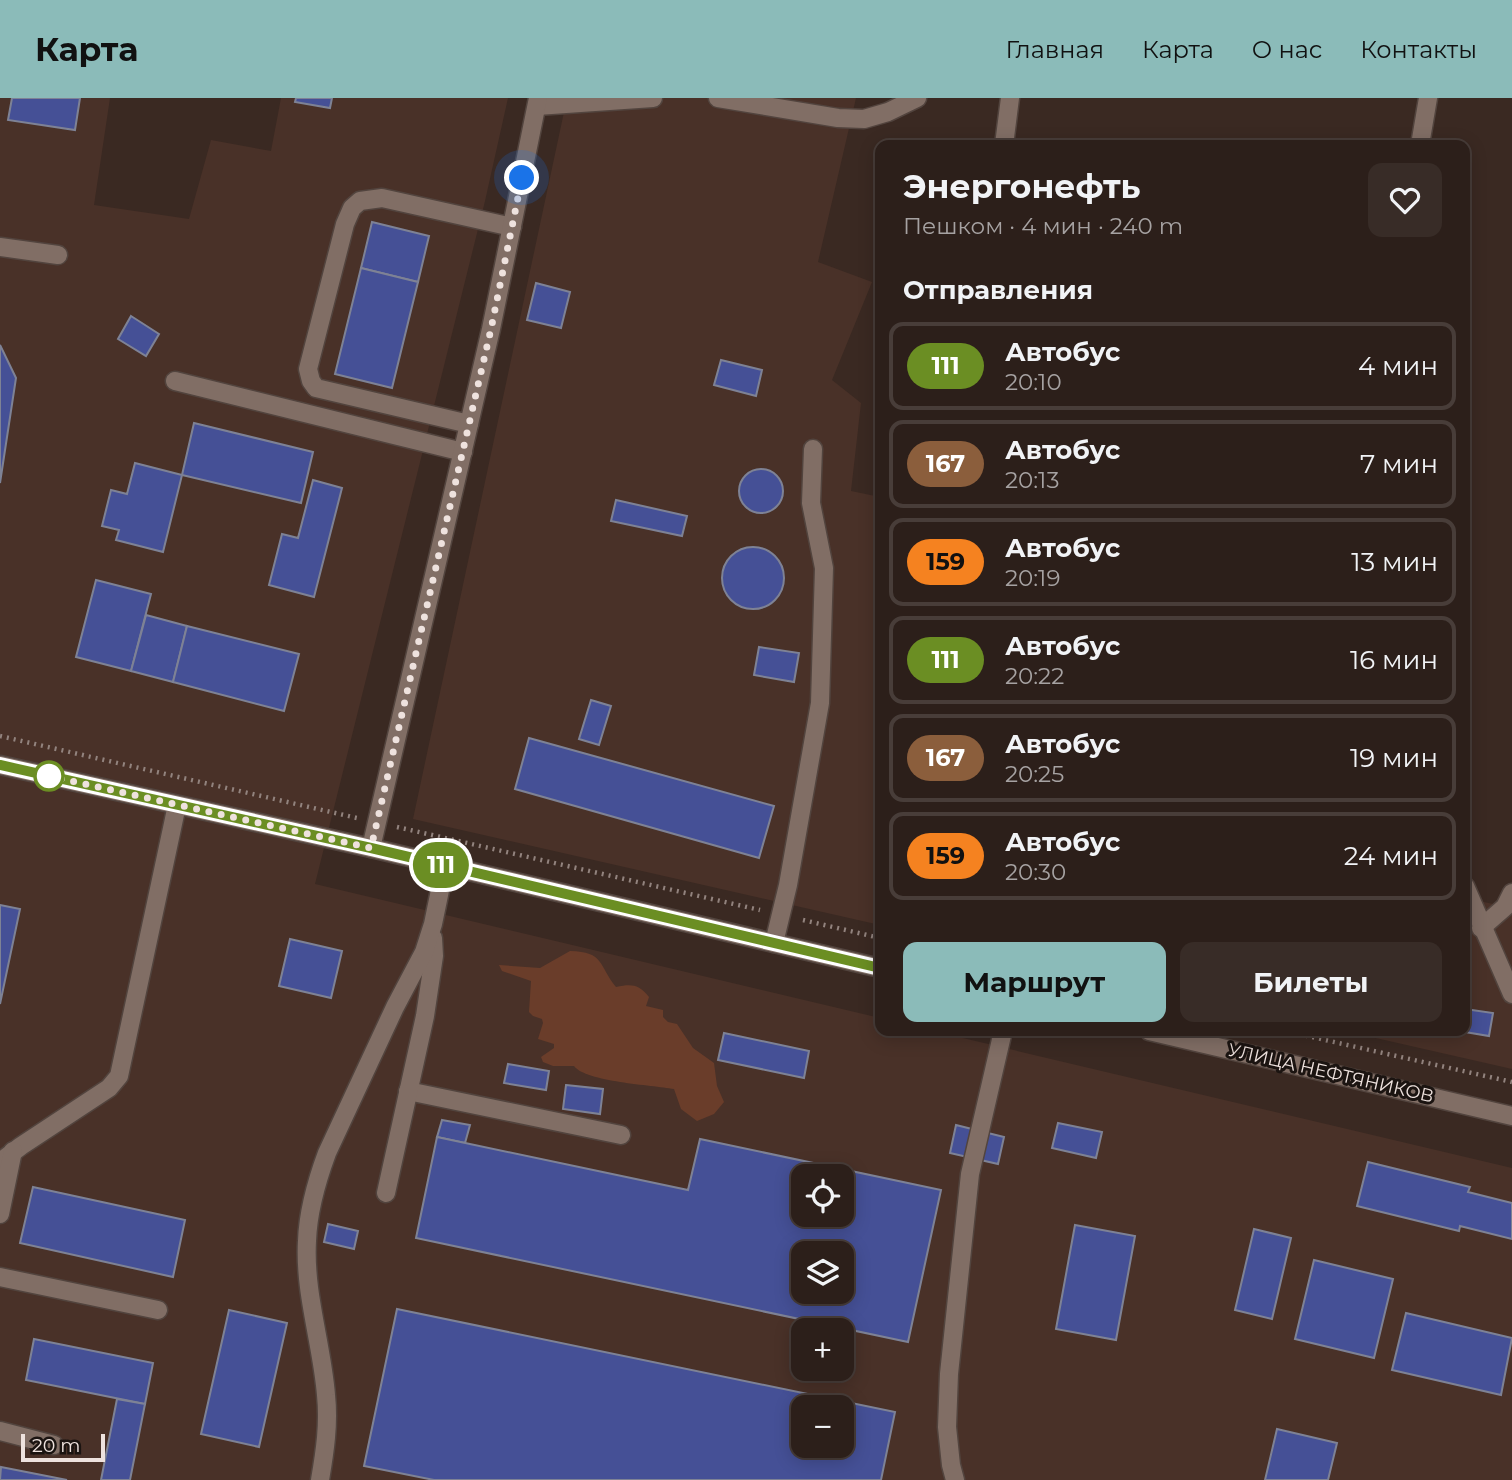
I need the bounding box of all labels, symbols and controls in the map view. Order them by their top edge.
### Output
text: Карта [35,29,138,69]
text: Главная [1006,35,1104,64]
text: Карта [1142,35,1214,64]
text: О нас [1252,35,1322,64]
text: Контакты [1360,35,1477,64]
your location [504,160,539,195]
button: heart [1368,163,1442,237]
text: Энергонефть [903,166,1141,206]
text: Пешком · 4 мин · 240 m [903,212,1183,240]
text: Отправления [903,274,1093,306]
text: Автобус [1005,336,1120,368]
text: 4 мин [1358,350,1438,382]
text: 111 [931,351,960,380]
text: 20:10 [1005,368,1062,396]
text: Автобус [1005,434,1120,466]
text: 7 мин [1360,448,1438,480]
text: 167 [926,449,965,478]
text: 20:13 [1005,466,1059,494]
text: Автобус [1005,532,1120,564]
text: 13 мин [1351,546,1438,578]
text: 159 [926,547,965,576]
text: 20:19 [1005,564,1060,592]
text: Автобус [1005,630,1120,662]
text: 16 мин [1350,644,1438,676]
text: 111 [931,645,960,674]
text: 20:22 [1005,662,1064,690]
text: Автобус [1005,728,1120,760]
text: 19 мин [1350,742,1438,774]
text: 167 [926,743,965,772]
text: 20:25 [1005,760,1064,788]
unlabelled marker [34,761,64,791]
text: Автобус [1005,826,1120,858]
text: 24 мин [1344,840,1438,872]
text: 159 [926,841,965,870]
line badge: 111 [401,842,481,888]
text: 111 [427,850,455,879]
text: 20:30 [1005,858,1066,886]
button: Маршрут [903,942,1166,1022]
button: Билеты [1180,942,1442,1022]
street label: УЛИЦА НЕФТЯНИКОВ [1226,1039,1436,1107]
map controls [791,1164,854,1458]
button: locate [791,1164,854,1227]
button: layers [791,1241,854,1304]
button: + [791,1318,854,1381]
button: − [791,1395,854,1458]
scale bar [21,1431,105,1463]
text: 20 m [32,1434,80,1457]

